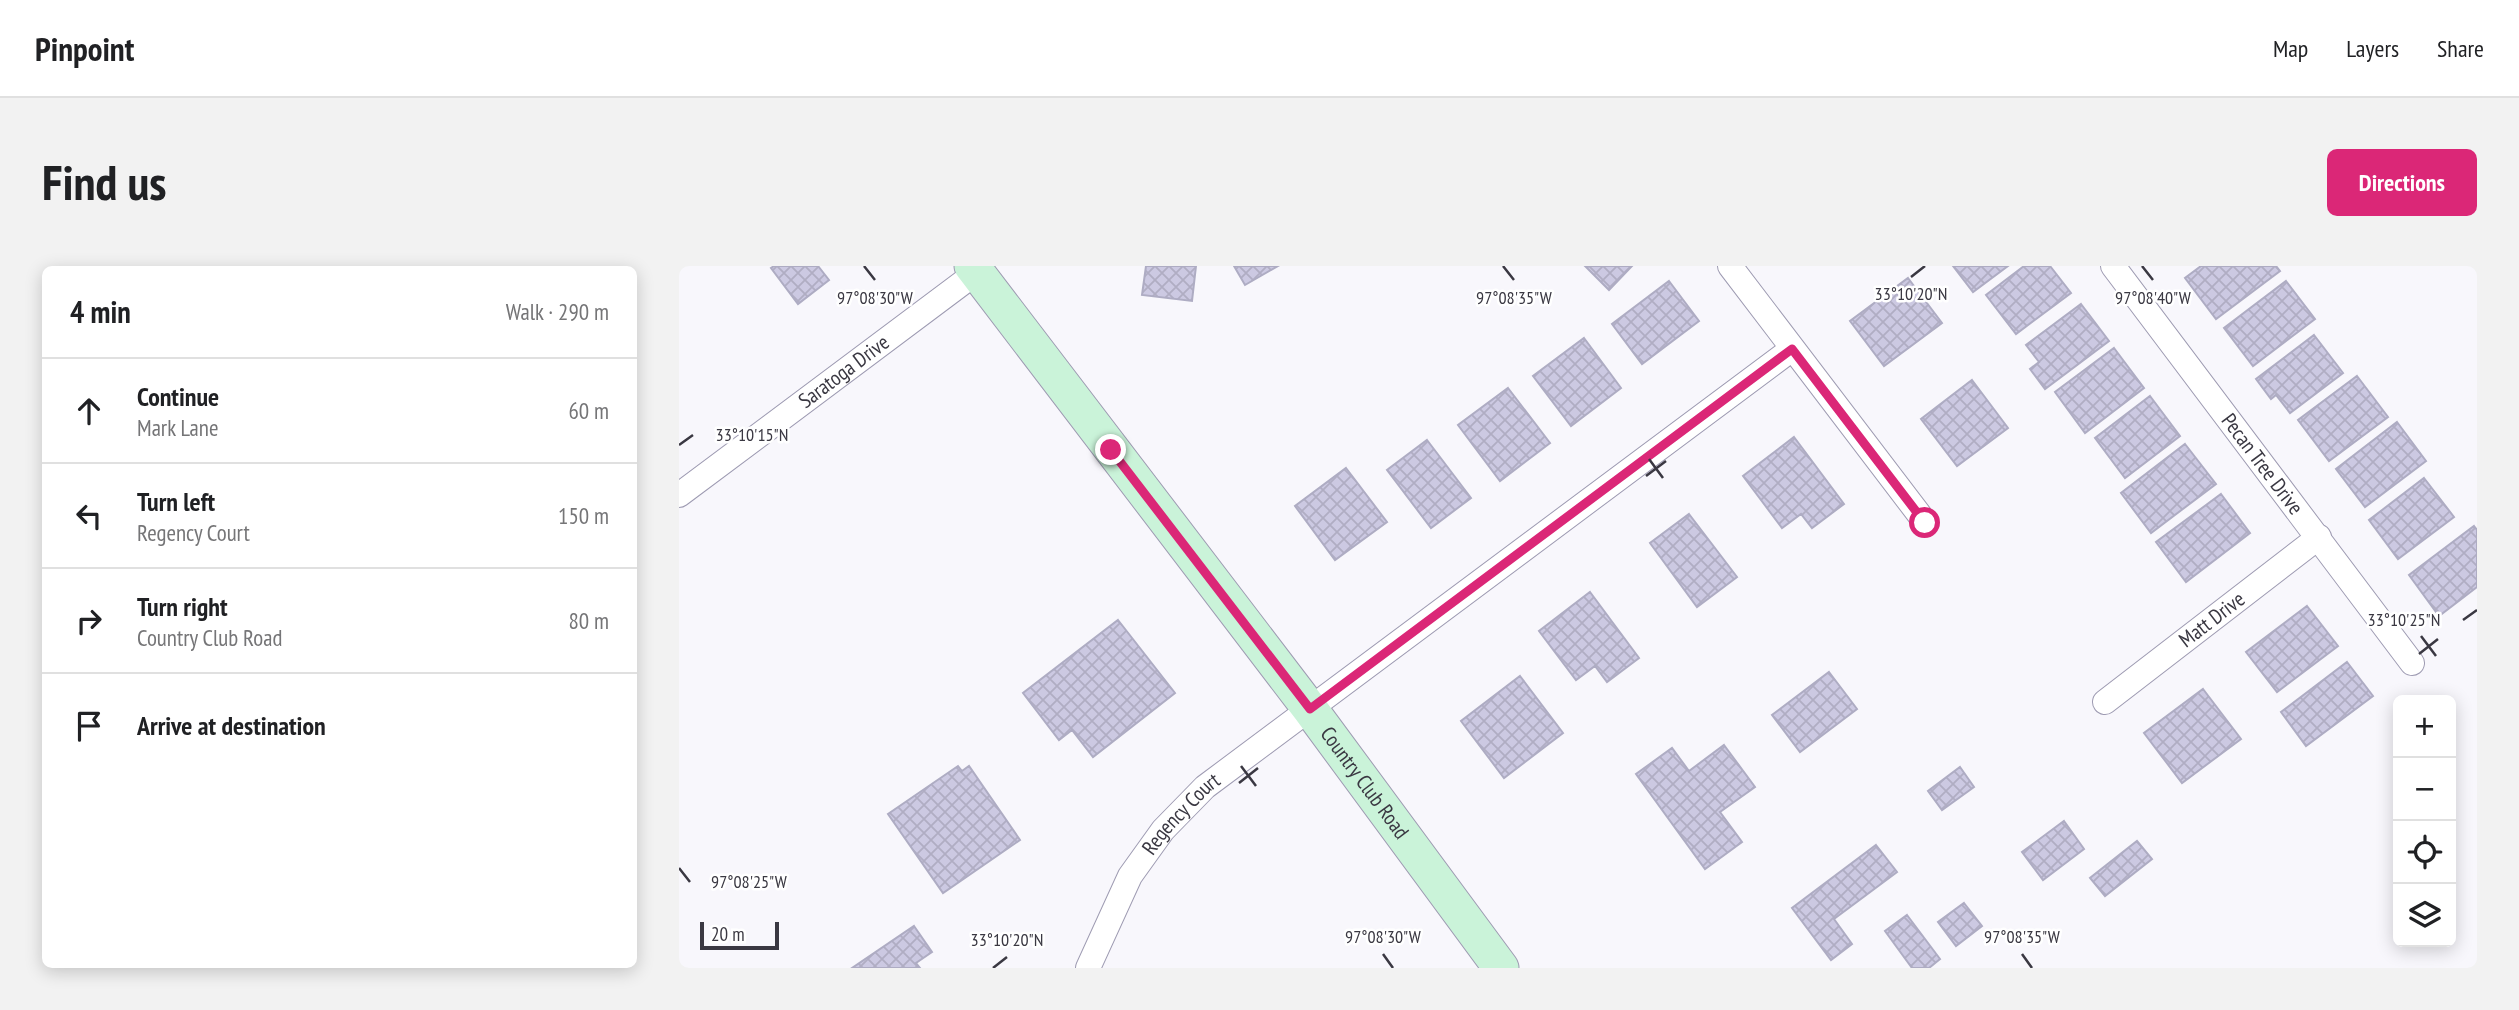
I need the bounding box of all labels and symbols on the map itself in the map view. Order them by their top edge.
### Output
text: 33°10'20"N [1875,282,1947,305]
text: 97°08'30"W [837,286,913,309]
text: 97°08'35"W [1476,286,1552,309]
text: 97°08'40"W [2115,286,2191,309]
street label: Saratoga Drive [793,328,894,414]
street label: Pecan Tree Drive [2216,408,2309,520]
text: 33°10'15"N [716,423,788,446]
route end [1095,434,1126,465]
route start [1909,507,1940,538]
street label: Matt Drive [2173,585,2250,653]
text: 33°10'25"N [2368,608,2440,631]
street label: Country Club Road [1315,721,1415,844]
street label: Regency Court [1136,766,1226,860]
text: 97°08'25"W [711,870,787,893]
scale bar [700,919,779,951]
text: 97°08'30"W [1345,925,1421,948]
text: 97°08'35"W [1984,925,2060,948]
text: 33°10'20"N [971,928,1043,951]

